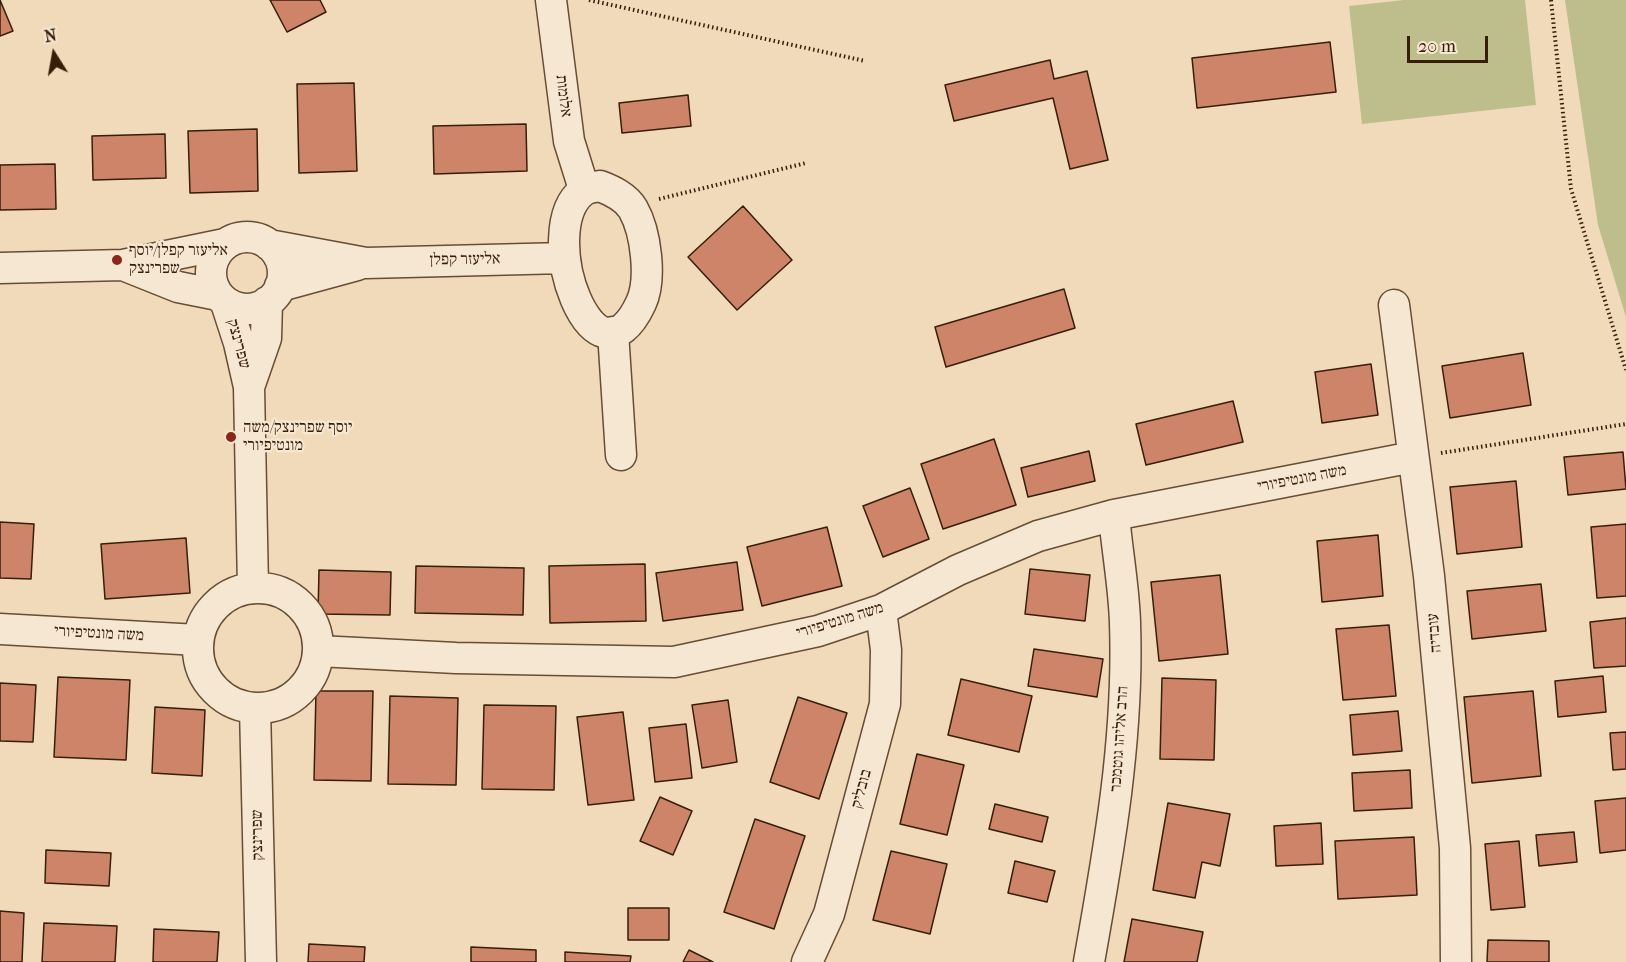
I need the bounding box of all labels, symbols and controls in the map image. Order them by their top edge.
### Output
north arrow [24,24,84,84]
scale bar [1410,24,1491,62]
text: N [43,25,58,46]
text: 20 m [1418,36,1456,57]
street label: אלומות [551,74,575,118]
place label: אליעזר קפלן/יוסף שפרינצק [129,241,228,279]
street label: אליעזר קפלן [429,250,501,270]
marker: אליעזר קפלן/יוסף שפרינצק [110,253,124,267]
street label: שפרינצק [222,317,254,371]
place label: יוסף שפרינצק/משה מונטיפיורי [243,418,352,456]
marker: יוסף שפרינצק/משה מונטיפיורי [224,430,238,444]
street label: משה מונטיפיורי [1256,461,1348,497]
street label: משה מונטיפיורי [794,599,886,643]
street label: עובדיה [1424,612,1446,654]
street label: משה מונטיפיורי [53,622,145,646]
street label: הרב אליהו גוטמכר [1107,685,1133,793]
street label: בובליק [848,767,876,811]
street label: שפרינצק [248,809,268,861]

